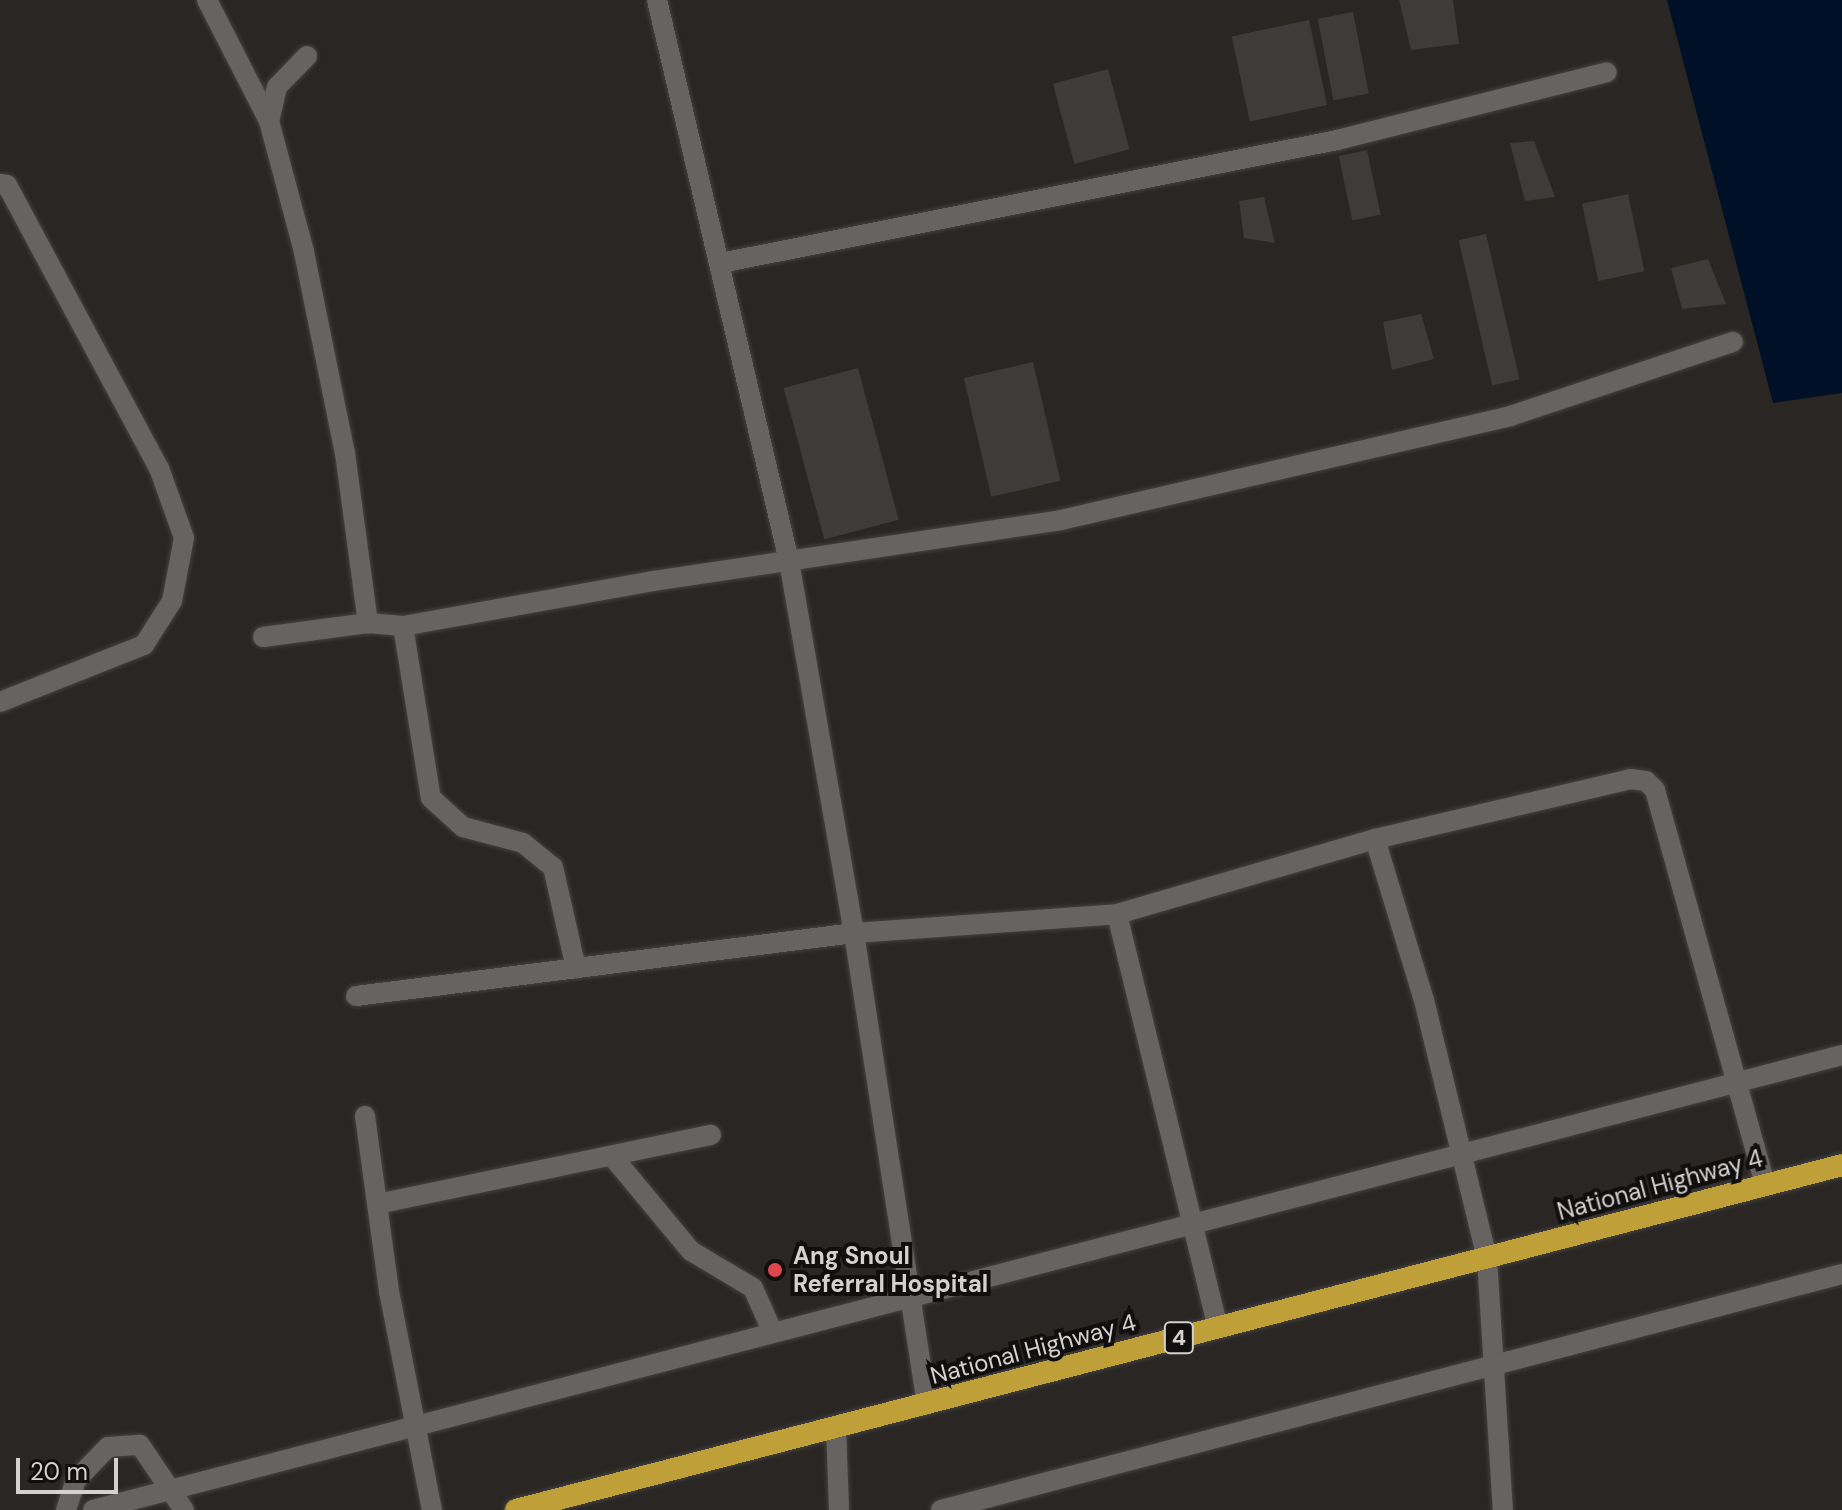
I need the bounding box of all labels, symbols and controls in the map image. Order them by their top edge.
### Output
street label: National Highway 4 [1554,1144,1766,1226]
place label: Ang Snoul Referral Hospital [793,1242,988,1298]
marker: Ang Snoul Referral Hospital [764,1259,786,1281]
street label: National Highway 4 [927,1308,1139,1390]
road number: 4 [1163,1320,1195,1356]
scale bar [20,1442,122,1492]
text: 20 m [30,1456,88,1487]

